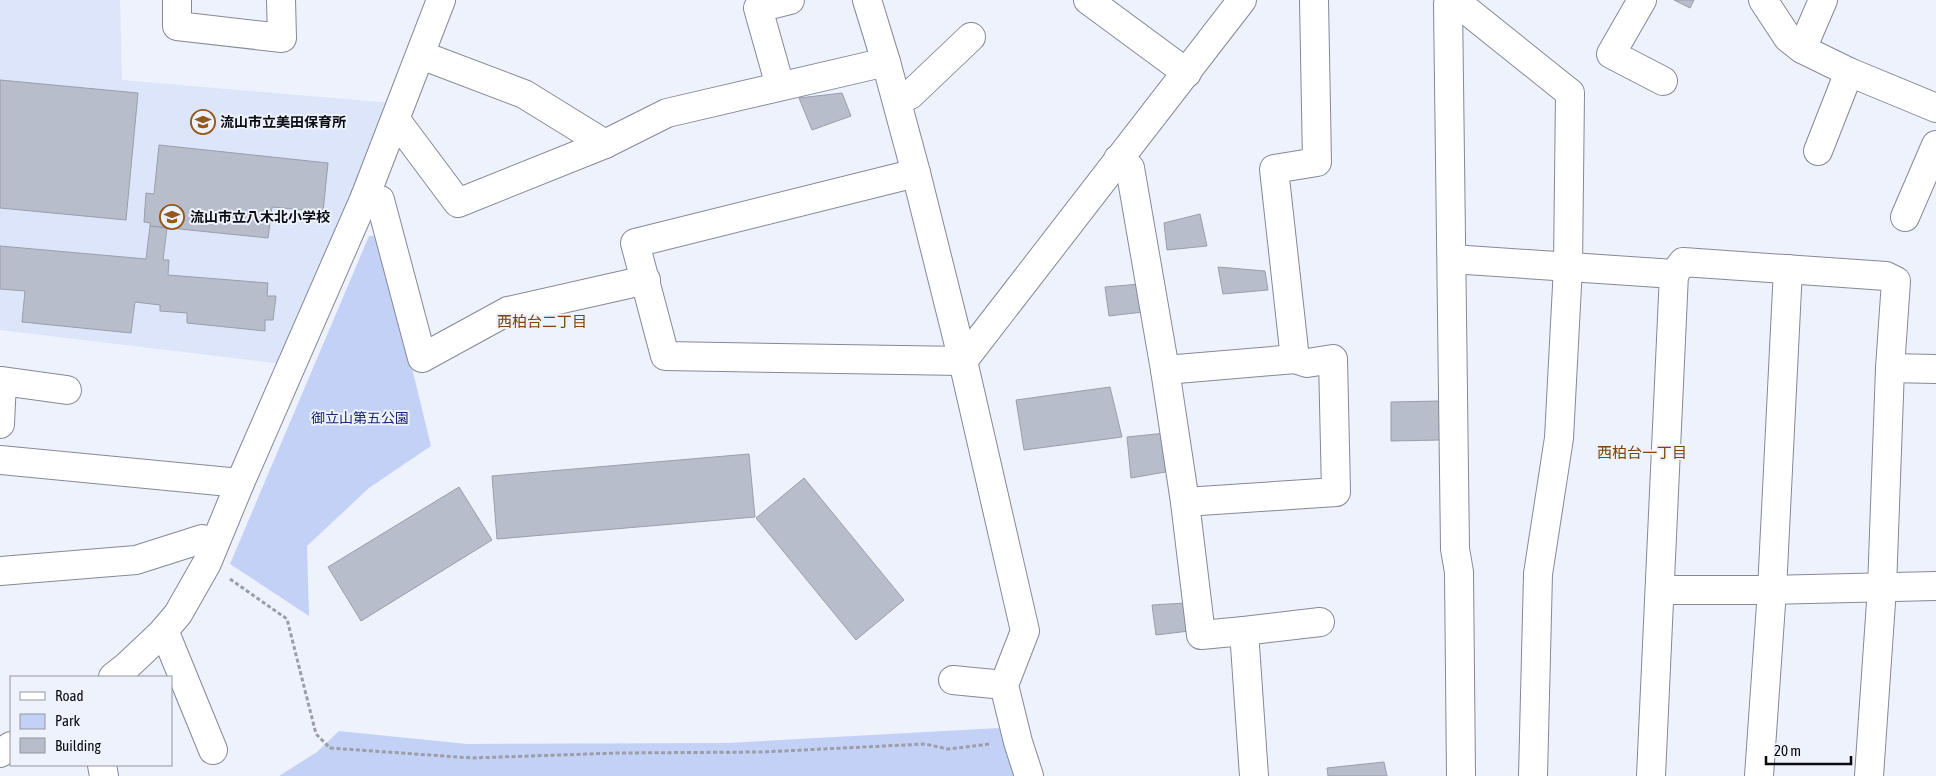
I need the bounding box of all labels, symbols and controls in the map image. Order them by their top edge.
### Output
school or university icon: 流山市立美田保育所 [190,109,216,135]
place label: 流山市立美田保育所 [220,114,346,130]
school or university icon: 流山市立八木北小学校 [159,204,185,230]
place label: 流山市立八木北小学校 [190,209,330,225]
district label: 西柏台二丁目 [497,313,587,330]
park label: 御立山第五公園 [311,410,409,426]
district label: 西柏台一丁目 [1597,444,1687,461]
legend [10,676,172,766]
text: Road [55,687,84,704]
text: Park [55,712,80,729]
scale bar [1766,734,1851,766]
text: Building [55,737,101,754]
text: 20 m [1774,742,1801,759]

